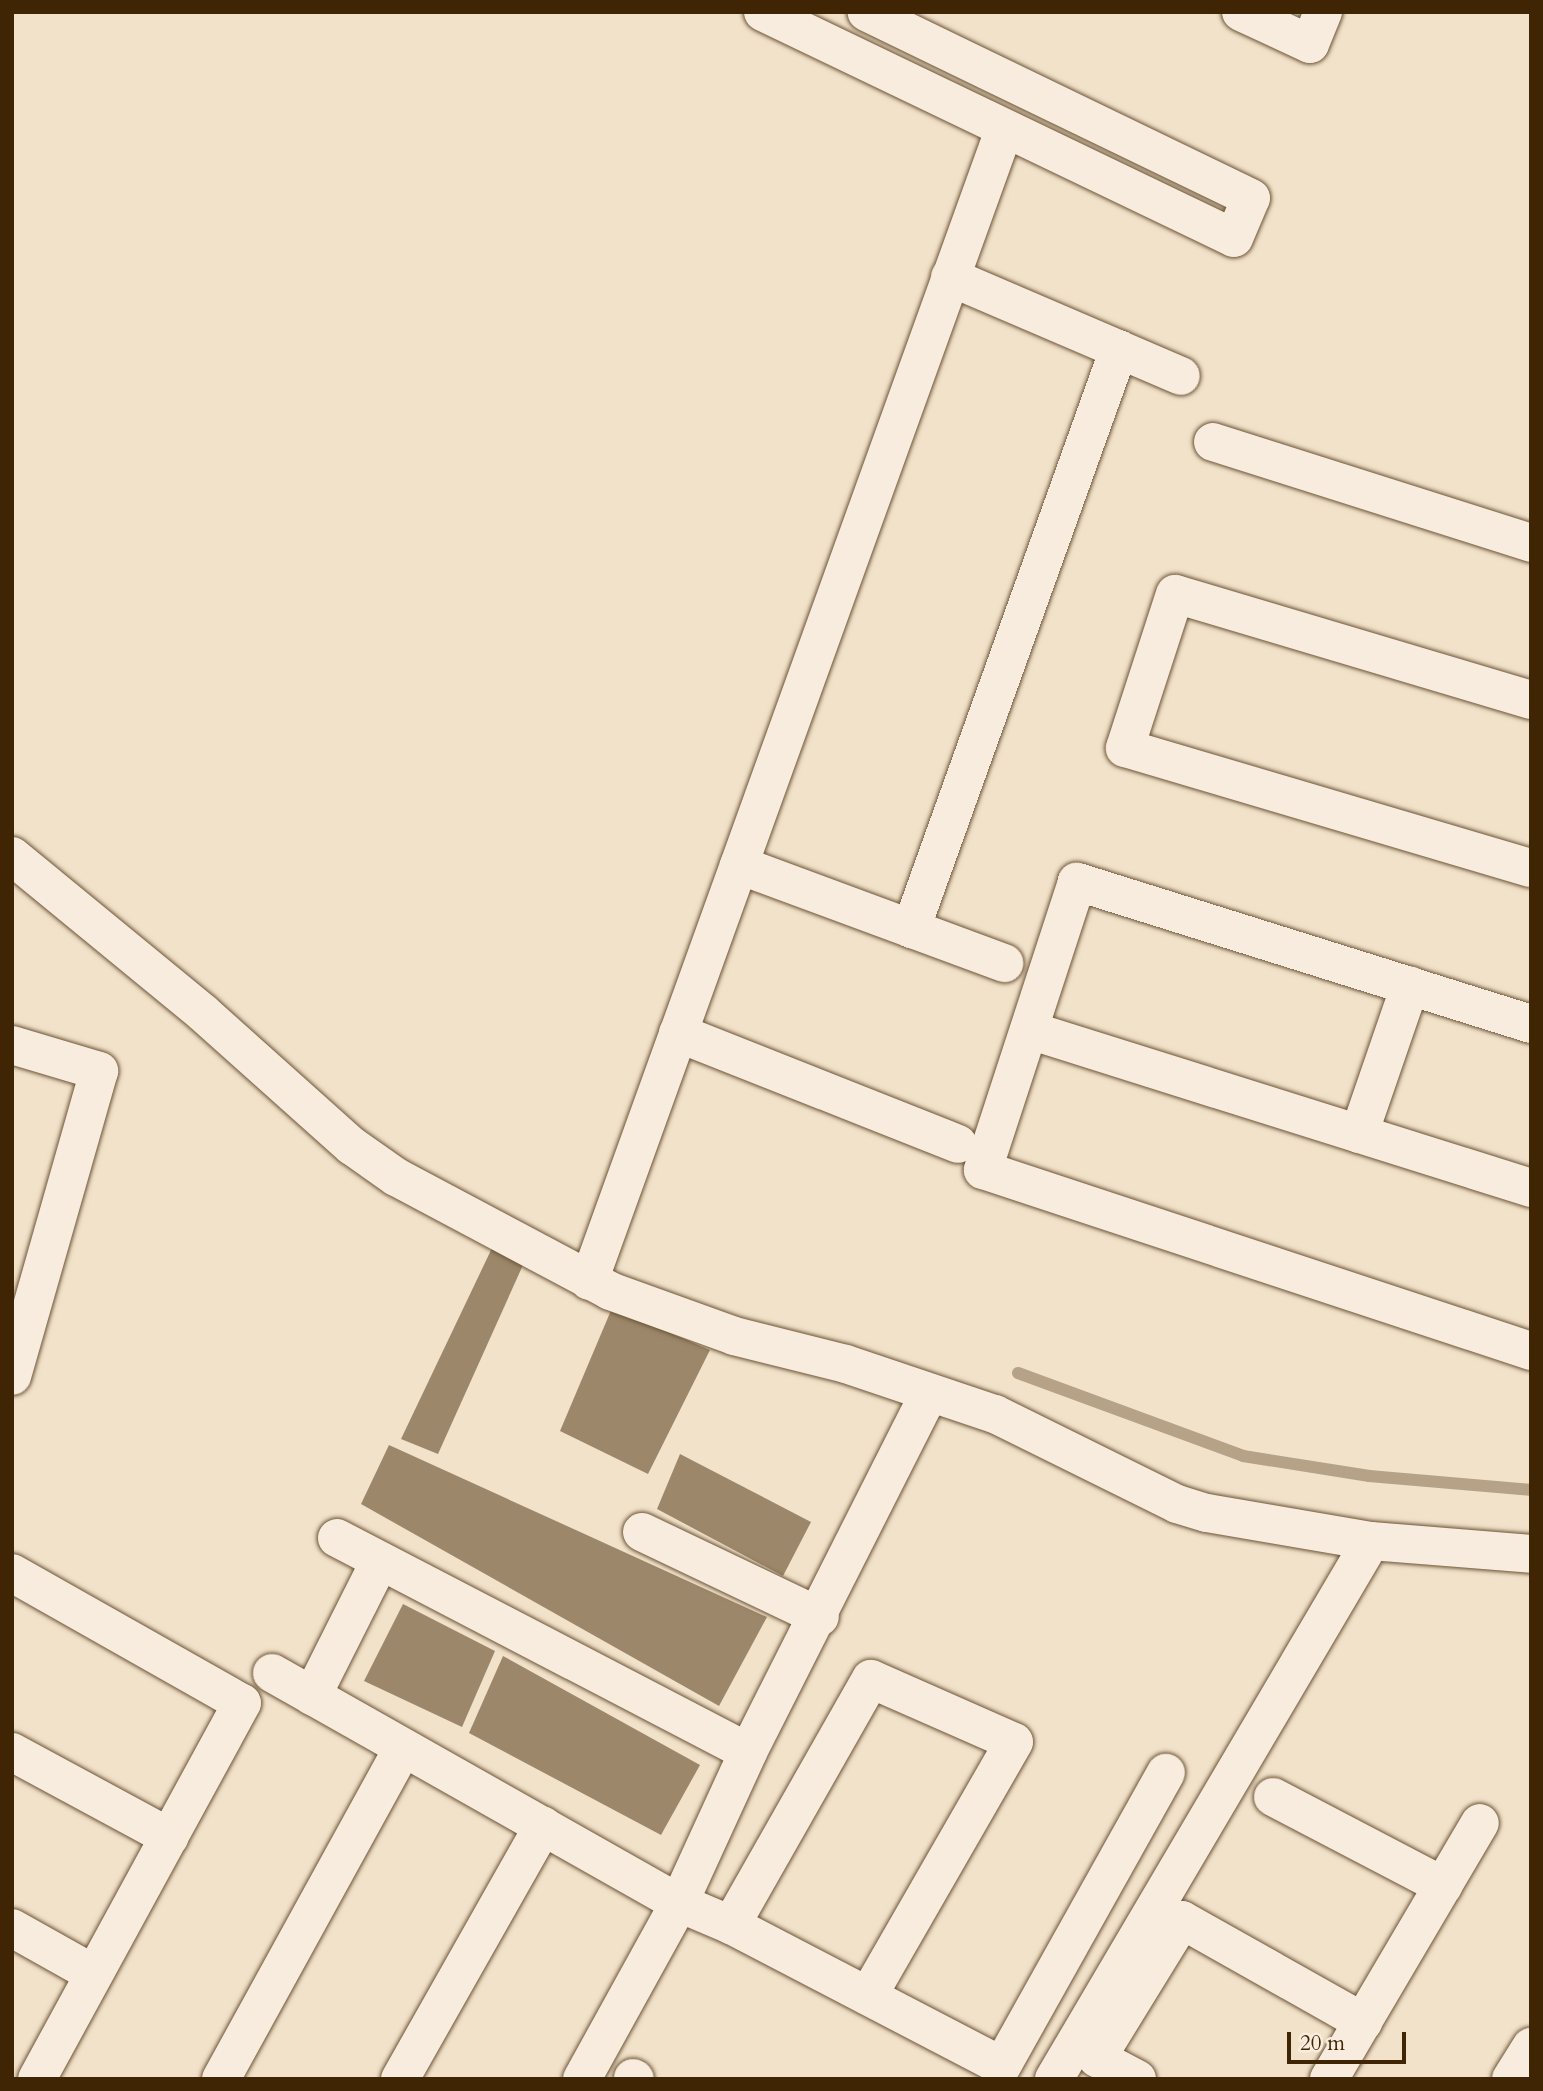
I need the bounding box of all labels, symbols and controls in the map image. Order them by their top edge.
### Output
scale bar [1291,2018,1410,2062]
text: 20 m [1300,2029,1345,2058]

